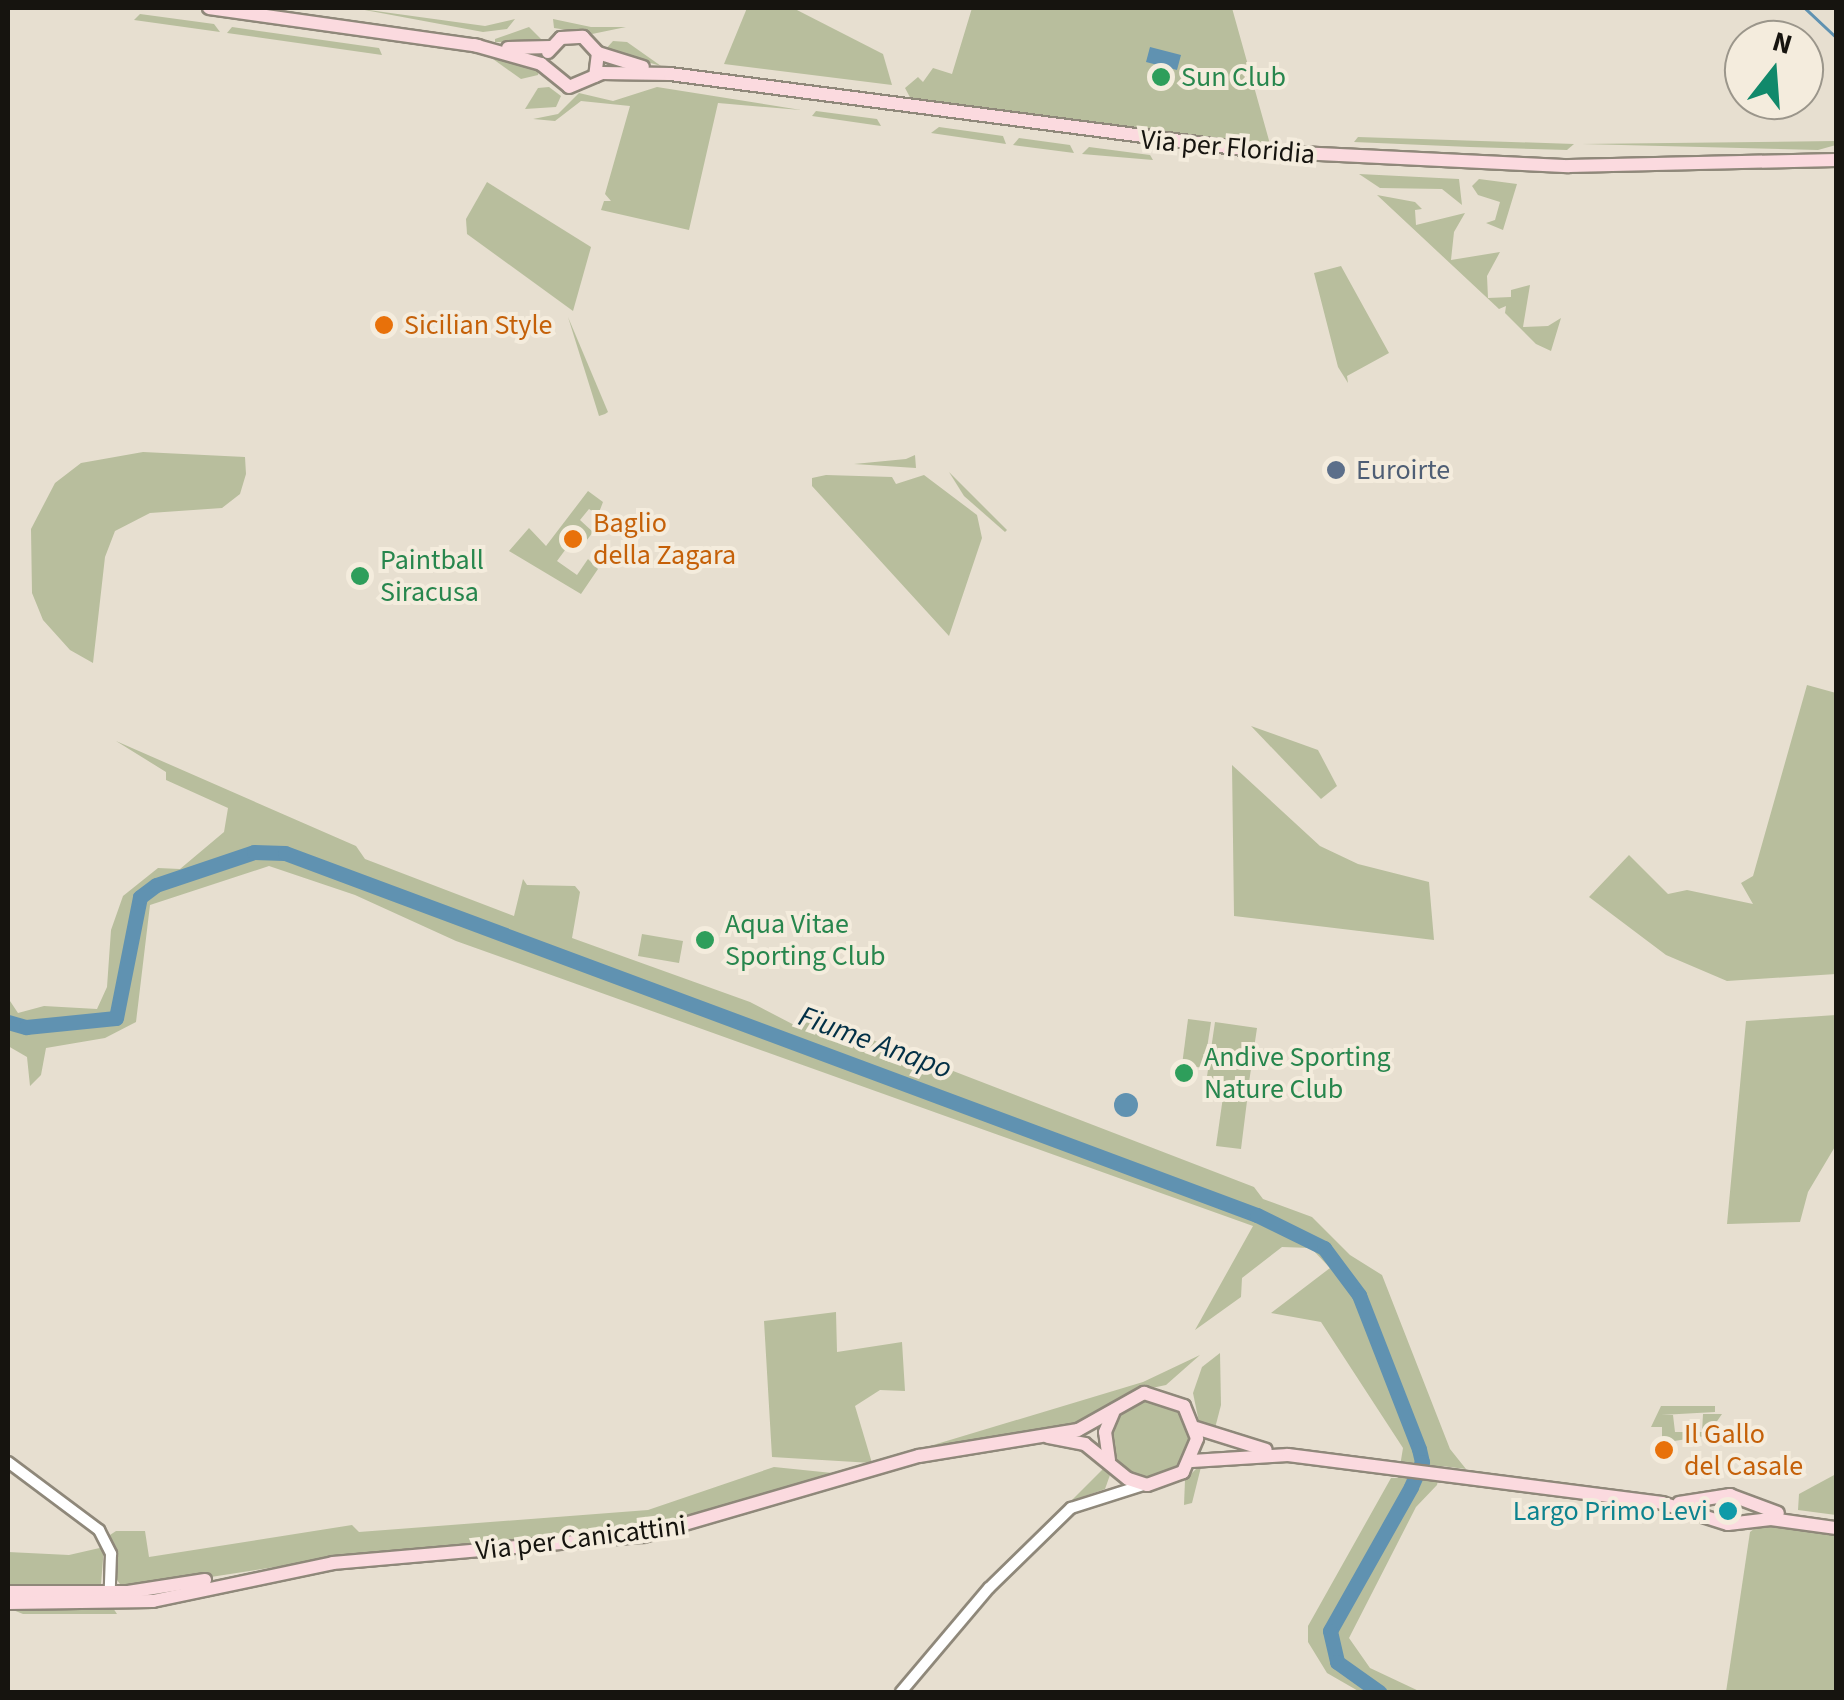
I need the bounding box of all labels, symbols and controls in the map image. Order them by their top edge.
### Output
north arrow [1724,20,1824,120]
text: N [1767,21,1797,65]
place label: Sun Club [1181,60,1286,94]
marker: Sun Club [1150,66,1172,88]
street label: Via per Floridia [1139,123,1317,171]
place label: Sicilian Style [404,308,552,342]
marker: Sicilian Style [373,314,395,336]
place label: Euroirte [1356,453,1450,487]
marker: Euroirte [1325,459,1347,481]
place label: Baglio della Zagara [593,506,736,572]
marker: Baglio della Zagara [562,528,584,550]
place label: Paintball Siracusa [380,543,484,609]
marker: Paintball Siracusa [349,565,371,587]
place label: Aqua Vitae Sporting Club [725,907,886,973]
marker: Aqua Vitae Sporting Club [694,929,716,951]
water label: Fiume Anapo [794,999,956,1087]
place label: Andive Sporting Nature Club [1204,1040,1391,1106]
marker: Andive Sporting Nature Club [1173,1062,1195,1084]
place label: Il Gallo del Casale [1684,1417,1803,1483]
marker: Il Gallo del Casale [1653,1439,1675,1461]
place label: Largo Primo Levi [1513,1494,1708,1528]
marker: Largo Primo Levi [1717,1500,1739,1522]
street label: Via per Canicattini [474,1508,688,1568]

